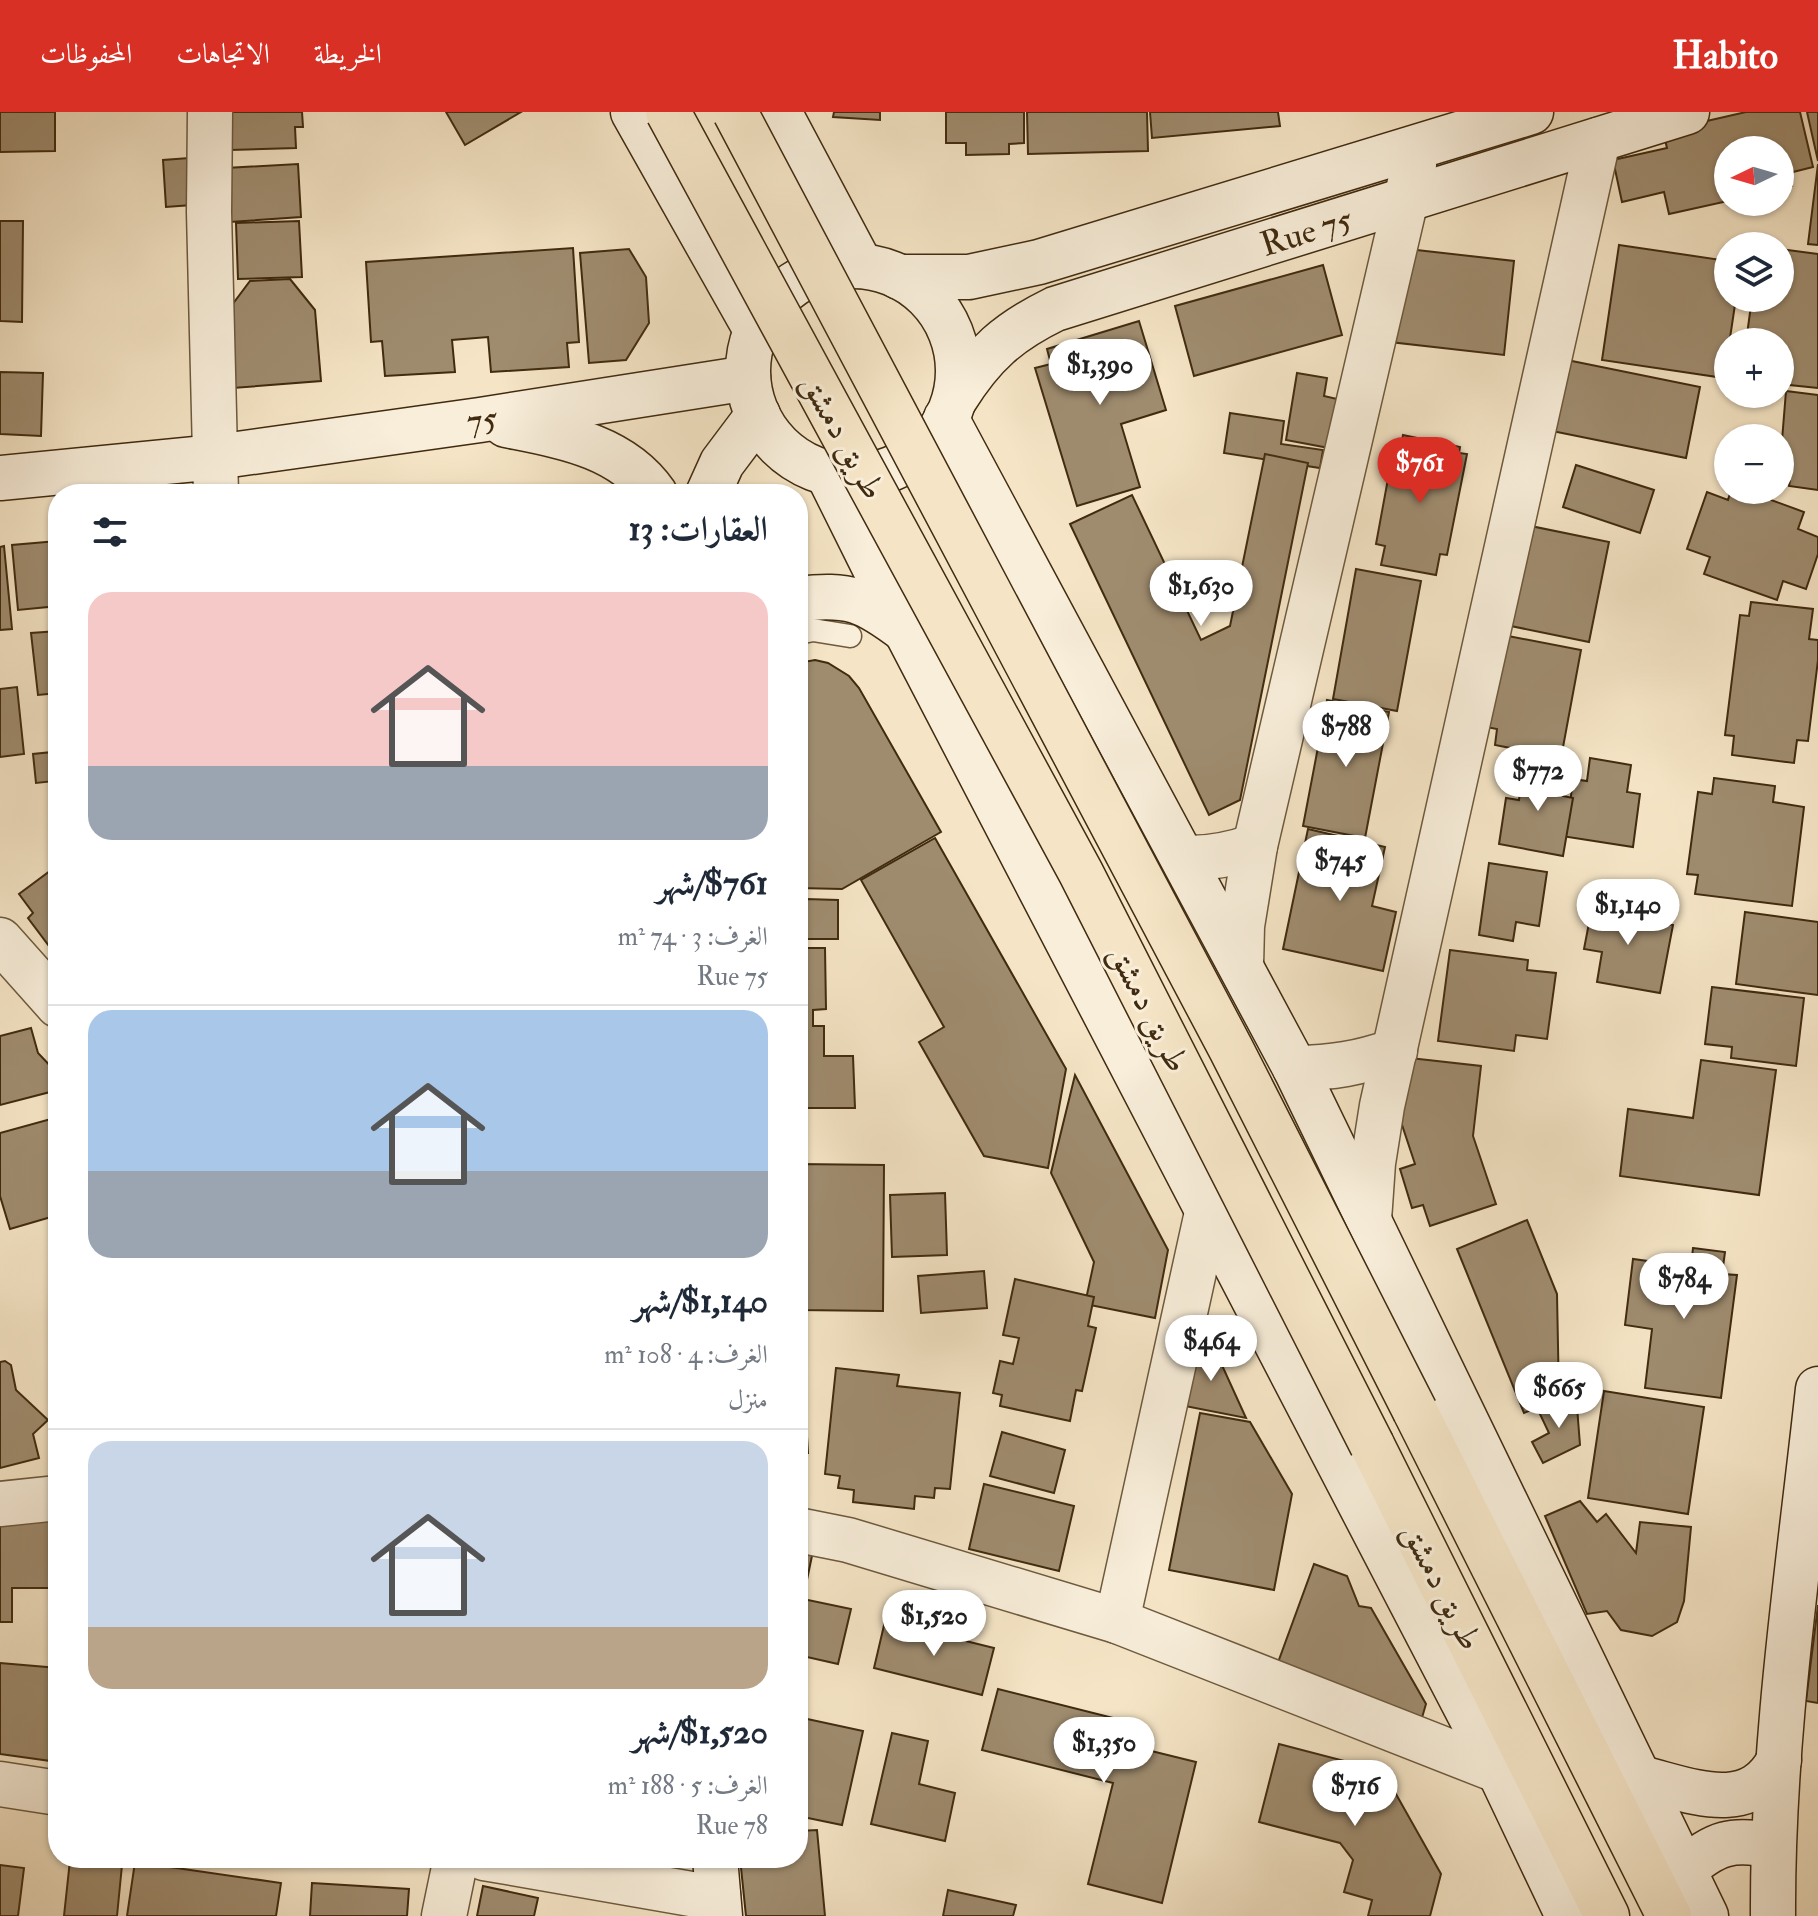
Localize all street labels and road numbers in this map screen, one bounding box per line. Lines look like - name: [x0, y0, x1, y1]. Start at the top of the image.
- street label: Rue 75: [1255, 198, 1357, 267]
- street label: طريق دمشق: [790, 366, 895, 507]
- street label: 75: [464, 397, 500, 444]
- street label: طريق دمشق: [1098, 938, 1199, 1080]
- street label: طريق دمشق: [1391, 1516, 1492, 1658]

